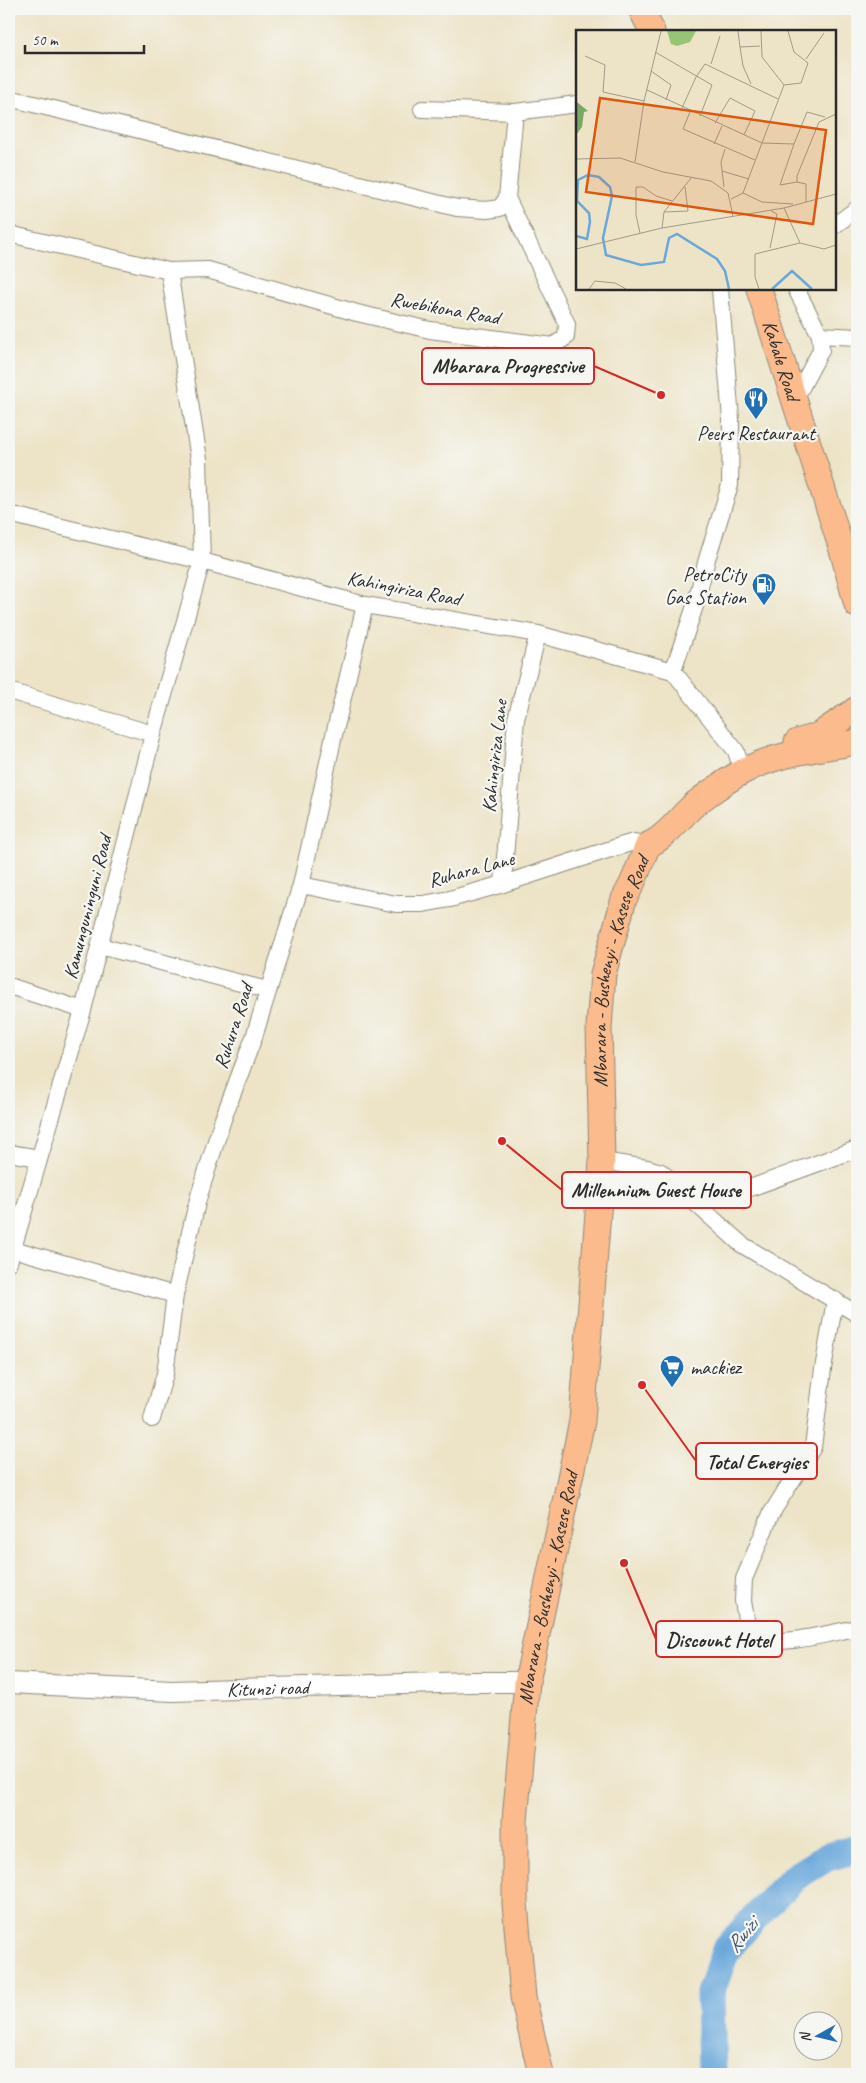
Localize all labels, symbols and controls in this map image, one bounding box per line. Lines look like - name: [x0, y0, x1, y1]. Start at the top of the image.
- scale bar: [25, 22, 144, 54]
- inset map: [576, 30, 836, 290]
- text: 50 m: [32, 31, 59, 50]
- street label: Rwebikona Road: [388, 287, 505, 331]
- street label: Kabale Road: [757, 317, 807, 407]
- callout: Mbarara Progressive: [422, 348, 594, 384]
- text: Mbarara Progressive: [432, 353, 586, 379]
- restaurant icon: Peers Restaurant: [743, 386, 769, 420]
- place label: Peers Restaurant: [697, 421, 817, 446]
- place label: PetroCity Gas Station: [665, 562, 748, 610]
- street label: Kahingiriza Road: [345, 565, 466, 612]
- fuel station icon: PetroCity Gas Station: [751, 572, 777, 606]
- street label: Kahingiriza Lane: [476, 697, 513, 814]
- street label: Kamunguninguni Road: [58, 830, 118, 982]
- street label: Ruhara Lane: [425, 846, 518, 893]
- street label: Mbarara - Bushenyi - Kasese Road: [587, 849, 656, 1088]
- street label: Ruhura Road: [208, 977, 260, 1072]
- callout: Millennium Guest House: [562, 1172, 751, 1208]
- text: Millennium Guest House: [571, 1177, 743, 1203]
- supermarket icon: mackiez: [659, 1354, 685, 1388]
- place label: mackiez: [690, 1355, 743, 1380]
- callout: Total Energies: [696, 1443, 817, 1479]
- text: Total Energies: [706, 1449, 810, 1475]
- street label: Mbarara - Bushenyi - Kasese Road: [513, 1466, 585, 1706]
- callout: Discount Hotel: [656, 1621, 782, 1657]
- text: Discount Hotel: [666, 1627, 776, 1653]
- street label: Kitunzi road: [226, 1675, 312, 1702]
- water label: Rwizi: [720, 1909, 767, 1957]
- north arrow: [794, 2010, 844, 2060]
- text: N: [796, 2030, 815, 2043]

